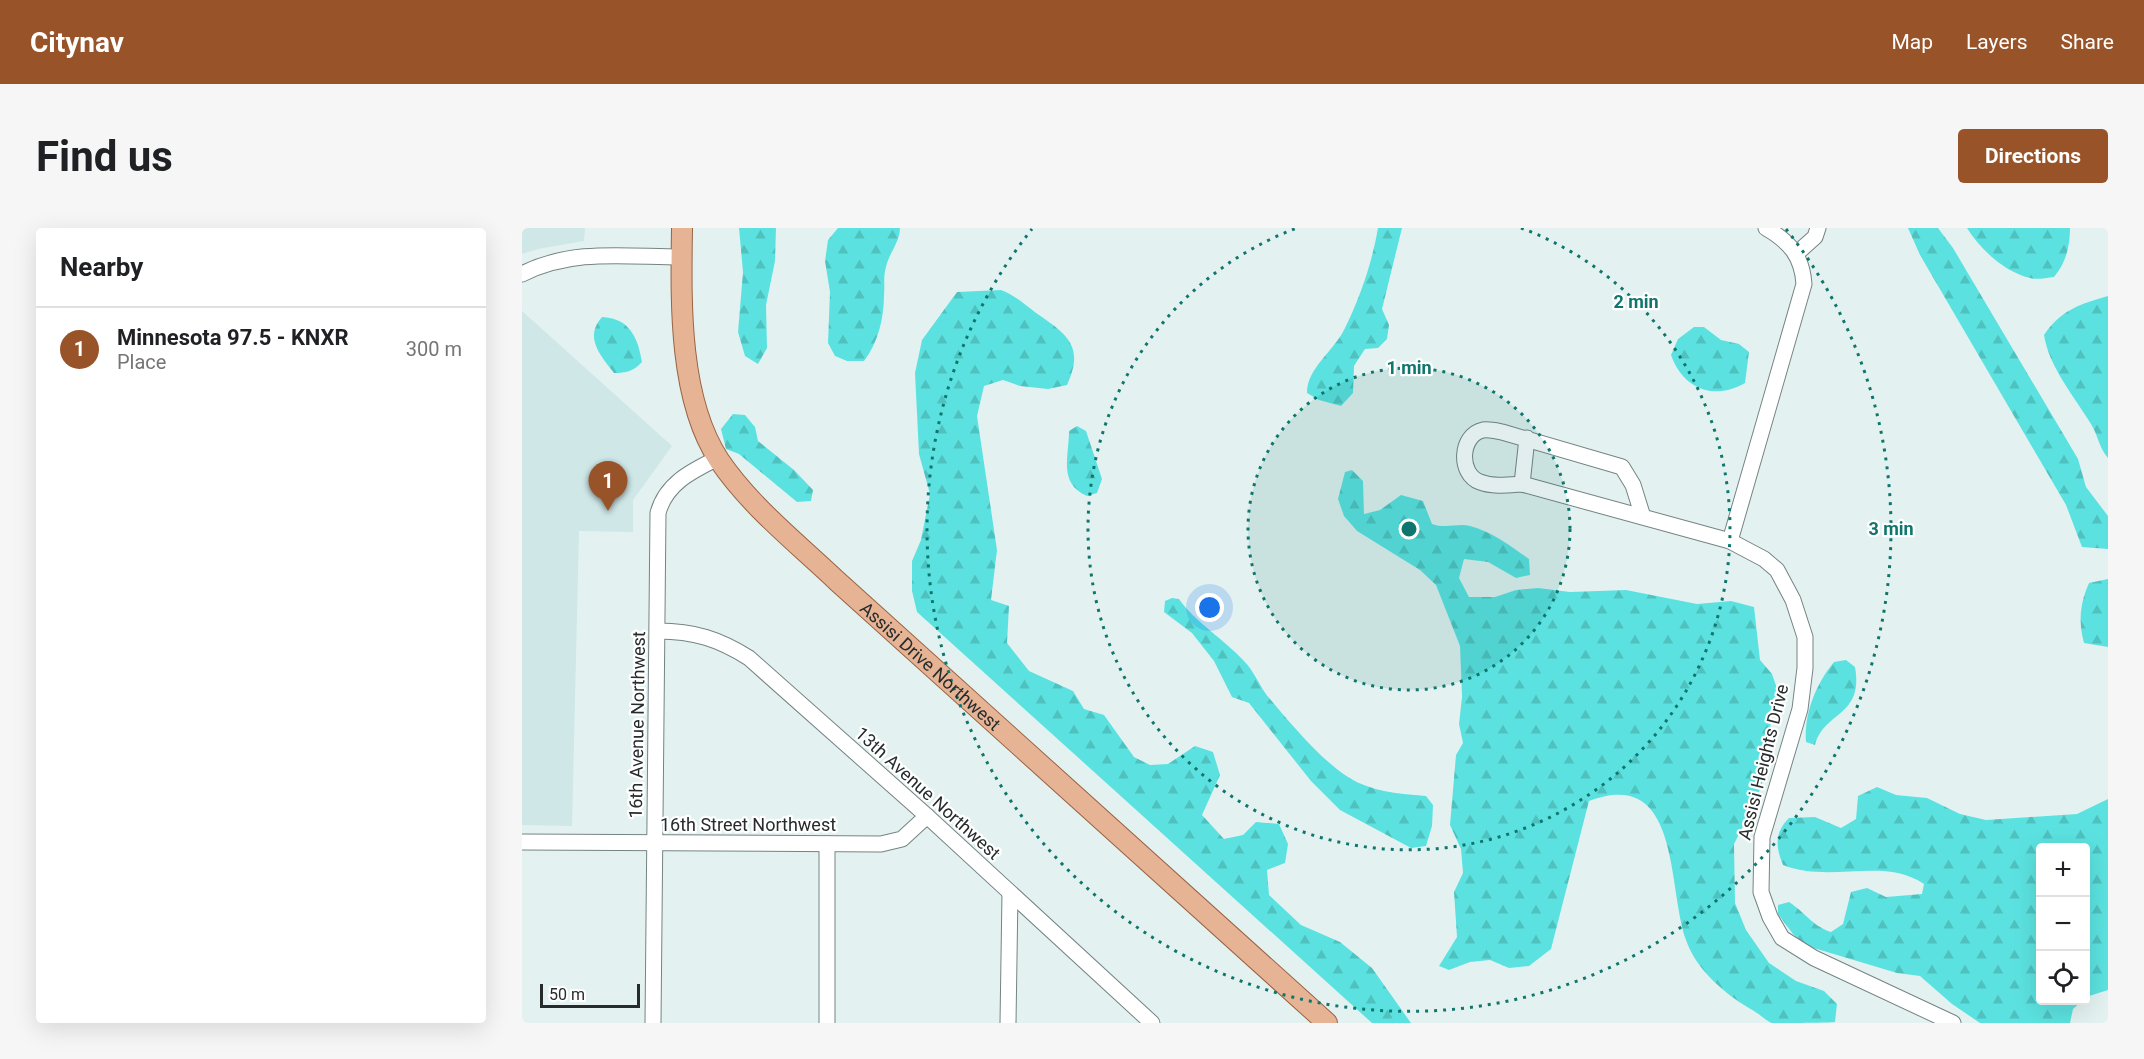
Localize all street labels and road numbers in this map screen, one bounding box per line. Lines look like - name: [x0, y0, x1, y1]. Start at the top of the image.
- street label: Assisi Drive Northwest: [856, 597, 1005, 734]
- street label: 16th Avenue Northwest: [625, 631, 649, 819]
- street label: Assisi Heights Drive: [1733, 682, 1793, 842]
- street label: 13th Avenue Northwest: [851, 722, 1005, 864]
- street label: 16th Street Northwest: [660, 814, 836, 835]

